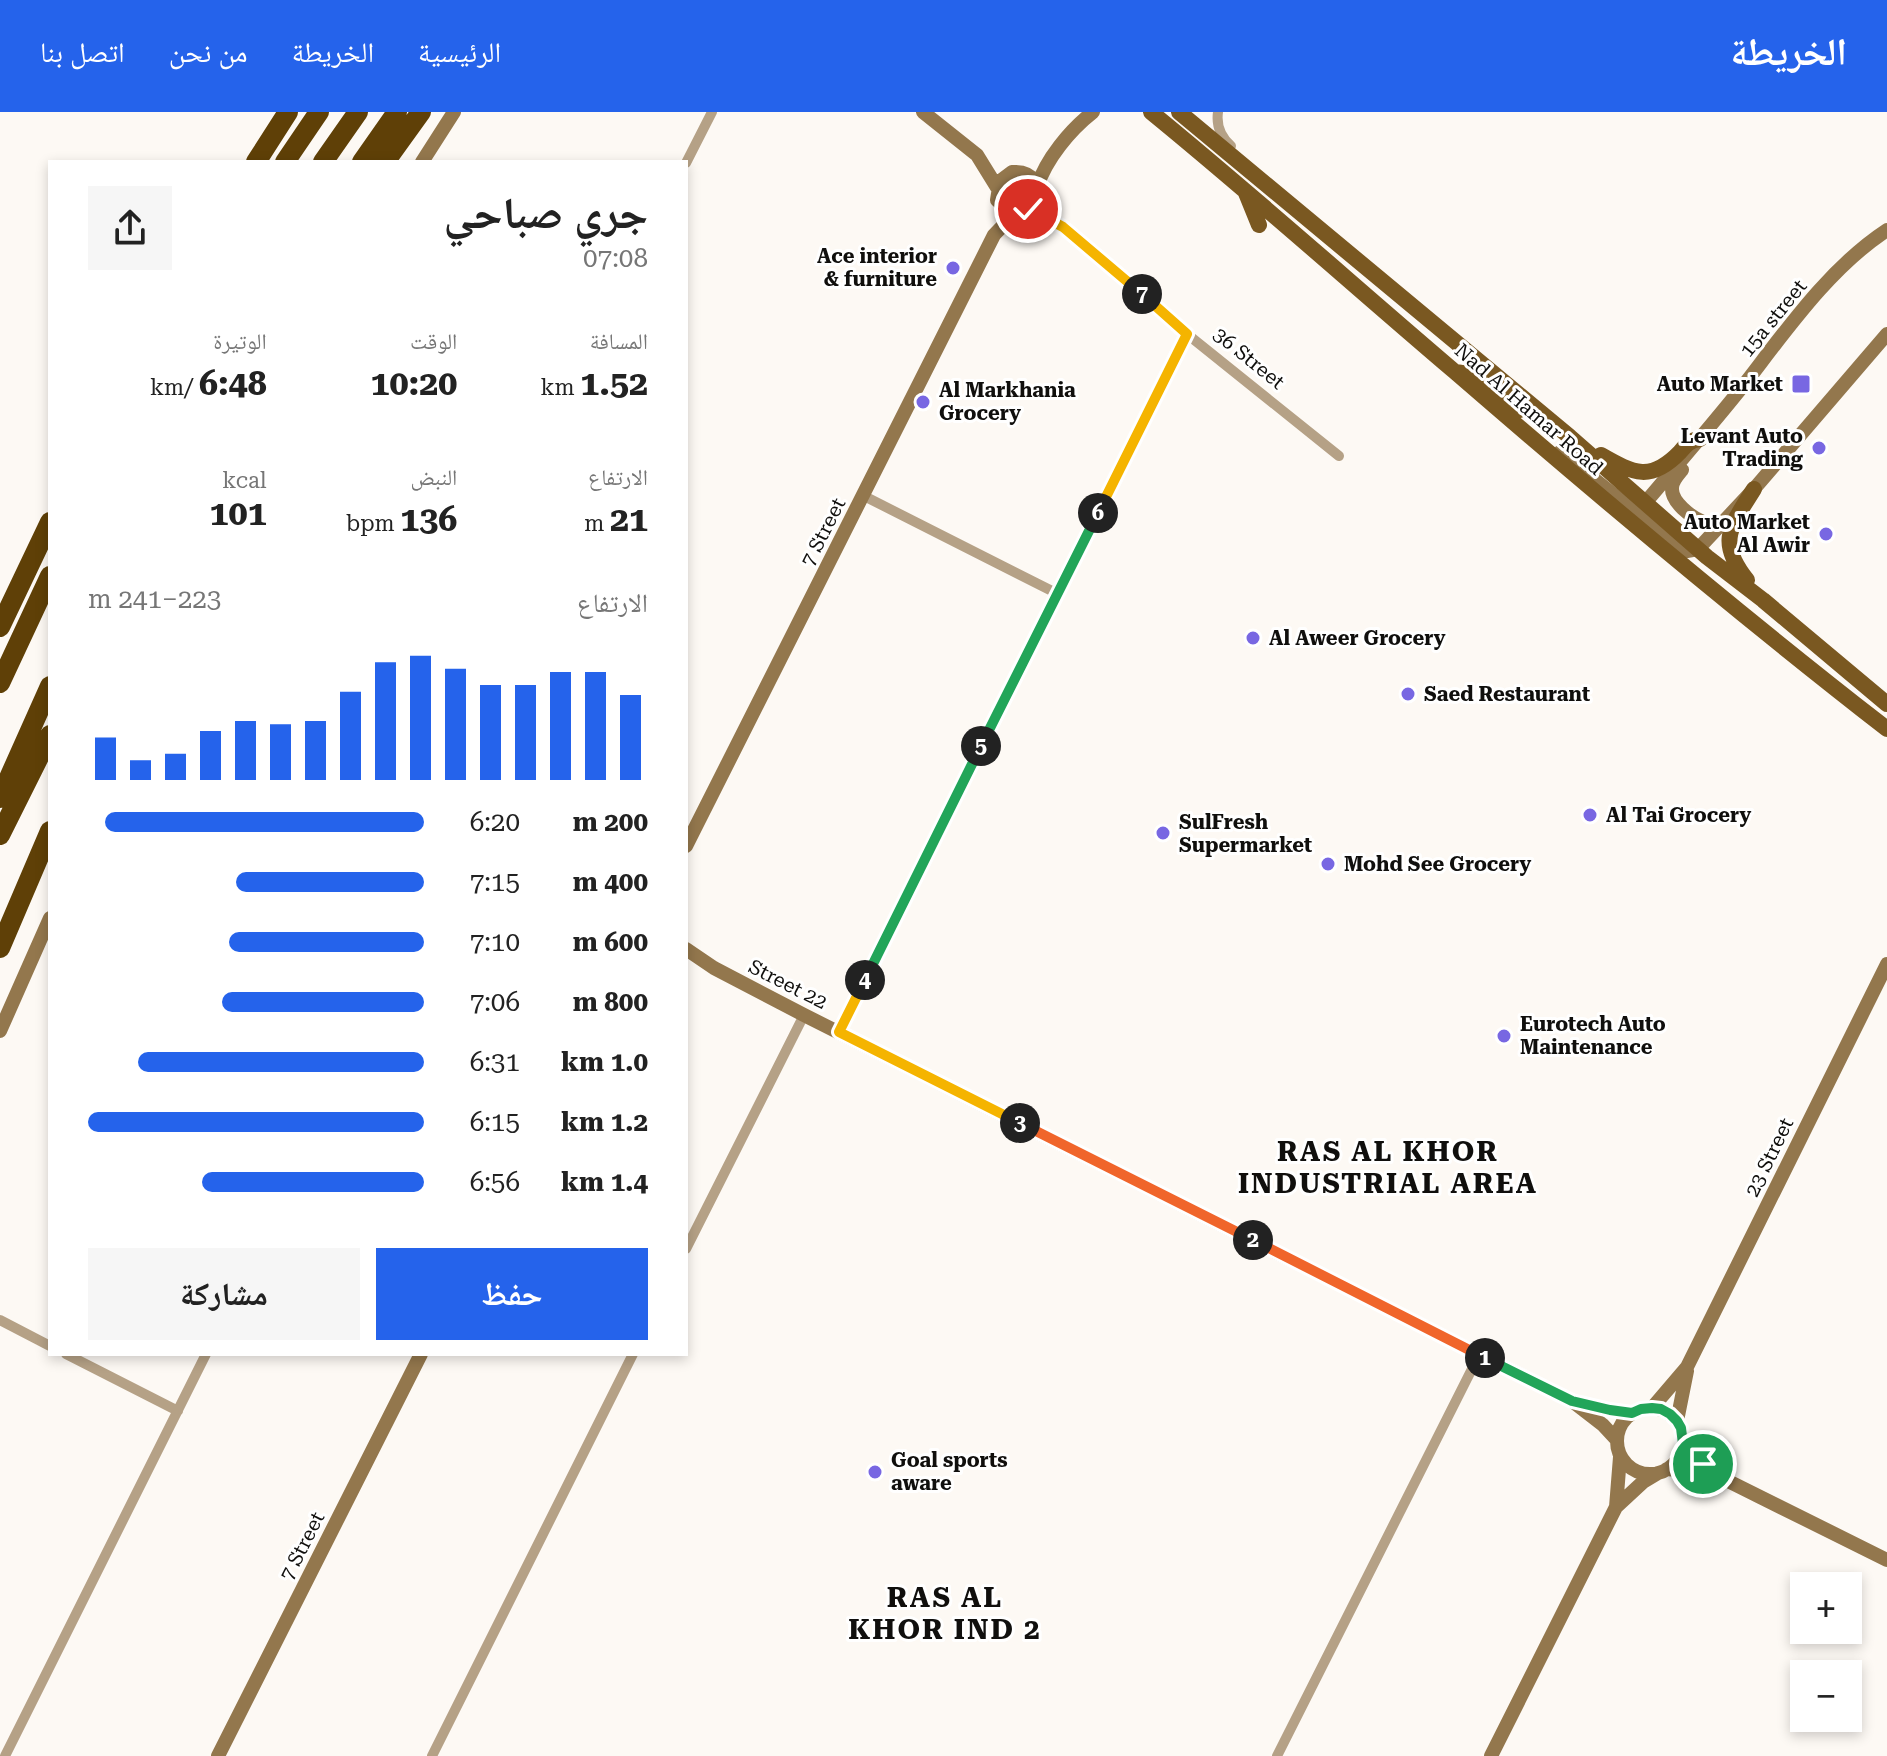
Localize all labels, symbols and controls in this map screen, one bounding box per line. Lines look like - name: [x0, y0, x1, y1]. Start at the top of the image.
- text: الخريطة: [1730, 30, 1847, 74]
- text: اتصل بنا: [40, 36, 125, 69]
- text: من نحن: [169, 36, 248, 69]
- text: الخريطة: [292, 36, 374, 69]
- text: الرئيسية: [418, 36, 501, 69]
- pin: [994, 175, 1062, 243]
- button: share: [88, 186, 172, 270]
- text: جري صباحي: [444, 187, 648, 239]
- icon: check: [1006, 187, 1050, 231]
- text: 07:08: [583, 243, 648, 273]
- place label: Ace interior & furniture: [817, 244, 937, 291]
- marker: Ace interior & furniture: [944, 259, 962, 277]
- pin: 7: [1122, 274, 1162, 314]
- street label: 15a street: [1734, 274, 1812, 362]
- text: 7: [1136, 281, 1148, 306]
- street label: 36 Street: [1208, 322, 1290, 394]
- text: الوتيرة: [213, 329, 267, 354]
- text: الوقت: [410, 329, 457, 354]
- text: المسافة: [590, 329, 648, 354]
- street label: Nad Al Hamar Road: [1450, 338, 1608, 480]
- text: 6:48: [199, 363, 267, 403]
- text: 10:20: [371, 363, 457, 403]
- text: 1.52: [580, 363, 648, 403]
- place label: Auto Market: [1657, 372, 1783, 396]
- marker: Auto Market: [1790, 373, 1812, 395]
- text: /km: [150, 375, 199, 400]
- text: km: [541, 375, 580, 400]
- place label: Al Markhania Grocery: [939, 378, 1076, 425]
- marker: Al Markhania Grocery: [914, 393, 932, 411]
- place label: Levant Auto Trading: [1681, 424, 1804, 471]
- marker: Levant Auto Trading: [1810, 439, 1828, 457]
- text: النبض: [410, 465, 457, 490]
- text: الارتفاع: [588, 465, 648, 490]
- text: kcal: [222, 468, 267, 493]
- text: 101: [210, 493, 267, 533]
- street label: 7 Street: [796, 493, 851, 570]
- pin: 6: [1078, 493, 1118, 533]
- text: 136: [400, 499, 457, 539]
- text: 21: [610, 499, 648, 539]
- text: 6: [1092, 500, 1104, 525]
- place label: Auto Market Al Awir: [1684, 510, 1810, 557]
- text: bpm: [346, 511, 400, 536]
- text: m: [584, 511, 610, 536]
- marker: Auto Market Al Awir: [1817, 525, 1835, 543]
- text: 223–241 m: [88, 584, 221, 614]
- text: الارتفاع: [577, 588, 648, 618]
- place label: Al Aweer Grocery: [1269, 626, 1446, 650]
- marker: Al Aweer Grocery: [1244, 629, 1262, 647]
- place label: Saed Restaurant: [1424, 682, 1590, 706]
- marker: Saed Restaurant: [1399, 685, 1417, 703]
- pin: 5: [961, 726, 1001, 766]
- text: 5: [975, 733, 987, 758]
- place label: Al Tai Grocery: [1606, 803, 1751, 827]
- marker: Al Tai Grocery: [1581, 806, 1599, 824]
- text: 6:20: [470, 807, 520, 837]
- text: 200 m: [573, 807, 648, 837]
- place label: SulFresh Supermarket: [1179, 810, 1312, 857]
- marker: SulFresh Supermarket: [1154, 824, 1172, 842]
- place label: Mohd See Grocery: [1344, 852, 1531, 876]
- marker: Mohd See Grocery: [1319, 855, 1337, 873]
- text: 7:15: [470, 867, 520, 897]
- text: 400 m: [573, 867, 648, 897]
- text: 7:10: [470, 927, 520, 957]
- text: 600 m: [573, 927, 648, 957]
- street label: Street 22: [745, 954, 831, 1014]
- pin: 4: [845, 960, 885, 1000]
- text: 4: [859, 967, 871, 992]
- text: 7:06: [470, 987, 520, 1017]
- text: 800 m: [573, 987, 648, 1017]
- place label: Eurotech Auto Maintenance: [1520, 1012, 1666, 1059]
- marker: Eurotech Auto Maintenance: [1495, 1027, 1513, 1045]
- text: 6:31: [470, 1047, 520, 1077]
- text: 1.0 km: [561, 1047, 648, 1077]
- pin: 3: [1000, 1103, 1040, 1143]
- text: 6:15: [470, 1107, 520, 1137]
- text: 1.2 km: [561, 1107, 648, 1137]
- text: 3: [1014, 1110, 1026, 1135]
- street label: 23 Street: [1740, 1113, 1799, 1200]
- district label: RAS AL KHOR INDUSTRIAL AREA: [1238, 1135, 1538, 1200]
- text: 6:56: [470, 1167, 520, 1197]
- text: 1.4 km: [561, 1167, 648, 1197]
- pin: 2: [1233, 1220, 1273, 1260]
- text: 2: [1247, 1227, 1259, 1252]
- button: مشاركة: [88, 1248, 360, 1340]
- button: حفظ: [376, 1248, 648, 1340]
- pin: 1: [1465, 1338, 1505, 1378]
- text: 1: [1479, 1345, 1491, 1370]
- pin: [1669, 1430, 1737, 1498]
- icon: arrive: [1681, 1442, 1725, 1486]
- place label: Goal sports aware: [891, 1448, 1007, 1495]
- marker: Goal sports aware: [866, 1463, 884, 1481]
- street label: 7 Street: [275, 1507, 330, 1584]
- map controls: [1790, 1572, 1862, 1732]
- button: +: [1790, 1572, 1862, 1644]
- district label: RAS AL KHOR IND 2: [848, 1581, 1042, 1646]
- button: −: [1790, 1660, 1862, 1732]

